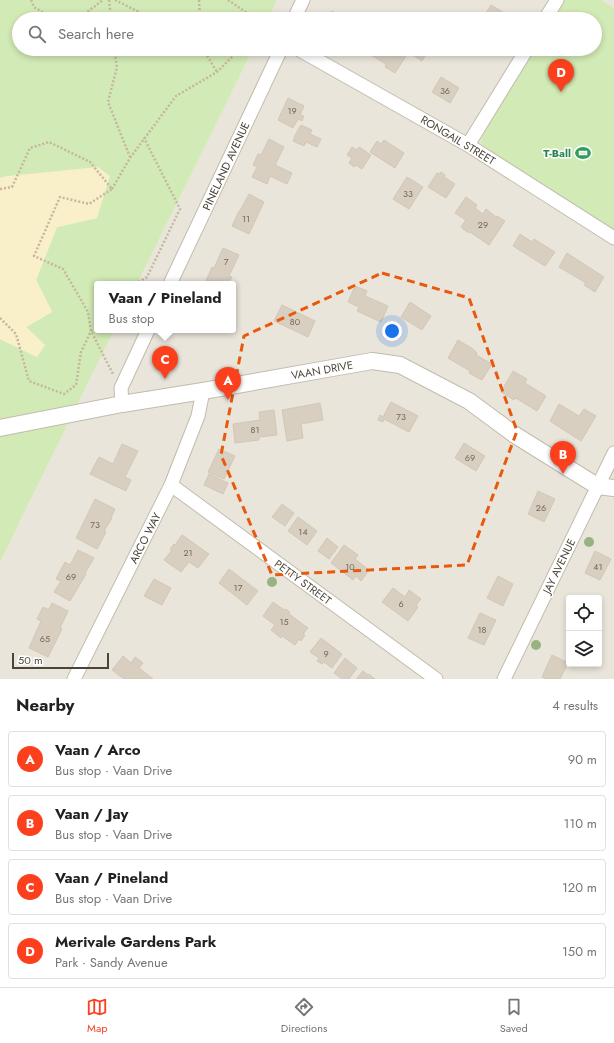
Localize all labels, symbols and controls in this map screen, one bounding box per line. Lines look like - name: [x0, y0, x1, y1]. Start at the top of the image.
- search box: [12, 12, 602, 56]
- icon: search: [26, 23, 48, 45]
- text: Search here: [58, 23, 134, 45]
- pin: D: [548, 59, 574, 92]
- house number: 36: [440, 84, 450, 97]
- house number: 19: [287, 104, 297, 117]
- street label: RONGAIL STREET: [418, 111, 498, 169]
- street label: PINELAND AVENUE: [198, 119, 254, 213]
- sports icon: T-Ball: [574, 144, 592, 162]
- place label: T-Ball: [543, 145, 571, 161]
- house number: 33: [403, 187, 413, 200]
- house number: 11: [242, 212, 250, 225]
- house number: 29: [478, 218, 488, 231]
- house number: 7: [224, 255, 229, 268]
- popup: [94, 281, 236, 333]
- text: Vaan / Pineland: [108, 287, 222, 309]
- text: Bus stop: [108, 309, 155, 328]
- house number: 80: [290, 315, 301, 328]
- your location: [382, 321, 402, 341]
- pin: C: [152, 346, 178, 379]
- street label: VAAN DRIVE: [290, 357, 354, 383]
- pin: A: [215, 367, 241, 400]
- house number: 73: [396, 410, 406, 423]
- house number: 81: [251, 423, 259, 436]
- pin: B: [550, 441, 576, 474]
- house number: 69: [465, 451, 475, 464]
- house number: 26: [536, 501, 546, 514]
- street label: ARCO WAY: [125, 509, 165, 566]
- house number: 73: [90, 518, 100, 531]
- house number: 14: [298, 525, 308, 538]
- street label: JAY AVENUE: [538, 536, 579, 598]
- house number: 21: [183, 546, 193, 559]
- street label: PETTY STREET: [271, 556, 335, 608]
- house number: 10: [345, 560, 355, 573]
- house number: 41: [593, 560, 603, 573]
- house number: 69: [66, 570, 76, 583]
- house number: 17: [234, 581, 243, 594]
- map controls: [566, 595, 602, 667]
- button: locate: [566, 595, 602, 631]
- house number: 6: [398, 597, 404, 610]
- house number: 15: [279, 615, 289, 628]
- house number: 18: [478, 623, 487, 636]
- button: layers: [566, 631, 602, 667]
- house number: 65: [40, 632, 50, 645]
- house number: 9: [323, 647, 329, 660]
- scale bar: [12, 651, 109, 670]
- text: 50 m: [18, 652, 43, 668]
- text: Nearby: [16, 693, 74, 717]
- text: 4 results: [552, 696, 598, 715]
- text: Vaan / Arco: [55, 739, 141, 761]
- text: A: [25, 750, 35, 769]
- text: 90 m: [568, 750, 597, 769]
- text: Bus stop · Vaan Drive: [55, 761, 172, 780]
- text: Vaan / Jay: [55, 803, 128, 825]
- text: B: [26, 814, 34, 833]
- text: 110 m: [563, 814, 597, 833]
- text: Bus stop · Vaan Drive: [55, 825, 172, 844]
- text: Vaan / Pineland: [55, 867, 168, 889]
- text: C: [25, 878, 35, 897]
- text: 120 m: [562, 878, 597, 897]
- text: Bus stop · Vaan Drive: [55, 889, 172, 908]
- text: Merivale Gardens Park: [55, 931, 216, 953]
- text: D: [25, 942, 35, 961]
- text: 150 m: [562, 942, 597, 961]
- text: Park · Sandy Avenue: [55, 953, 168, 972]
- tab: Map: [86, 996, 108, 1036]
- tab: Directions: [281, 996, 327, 1036]
- tab: Saved: [500, 996, 528, 1036]

